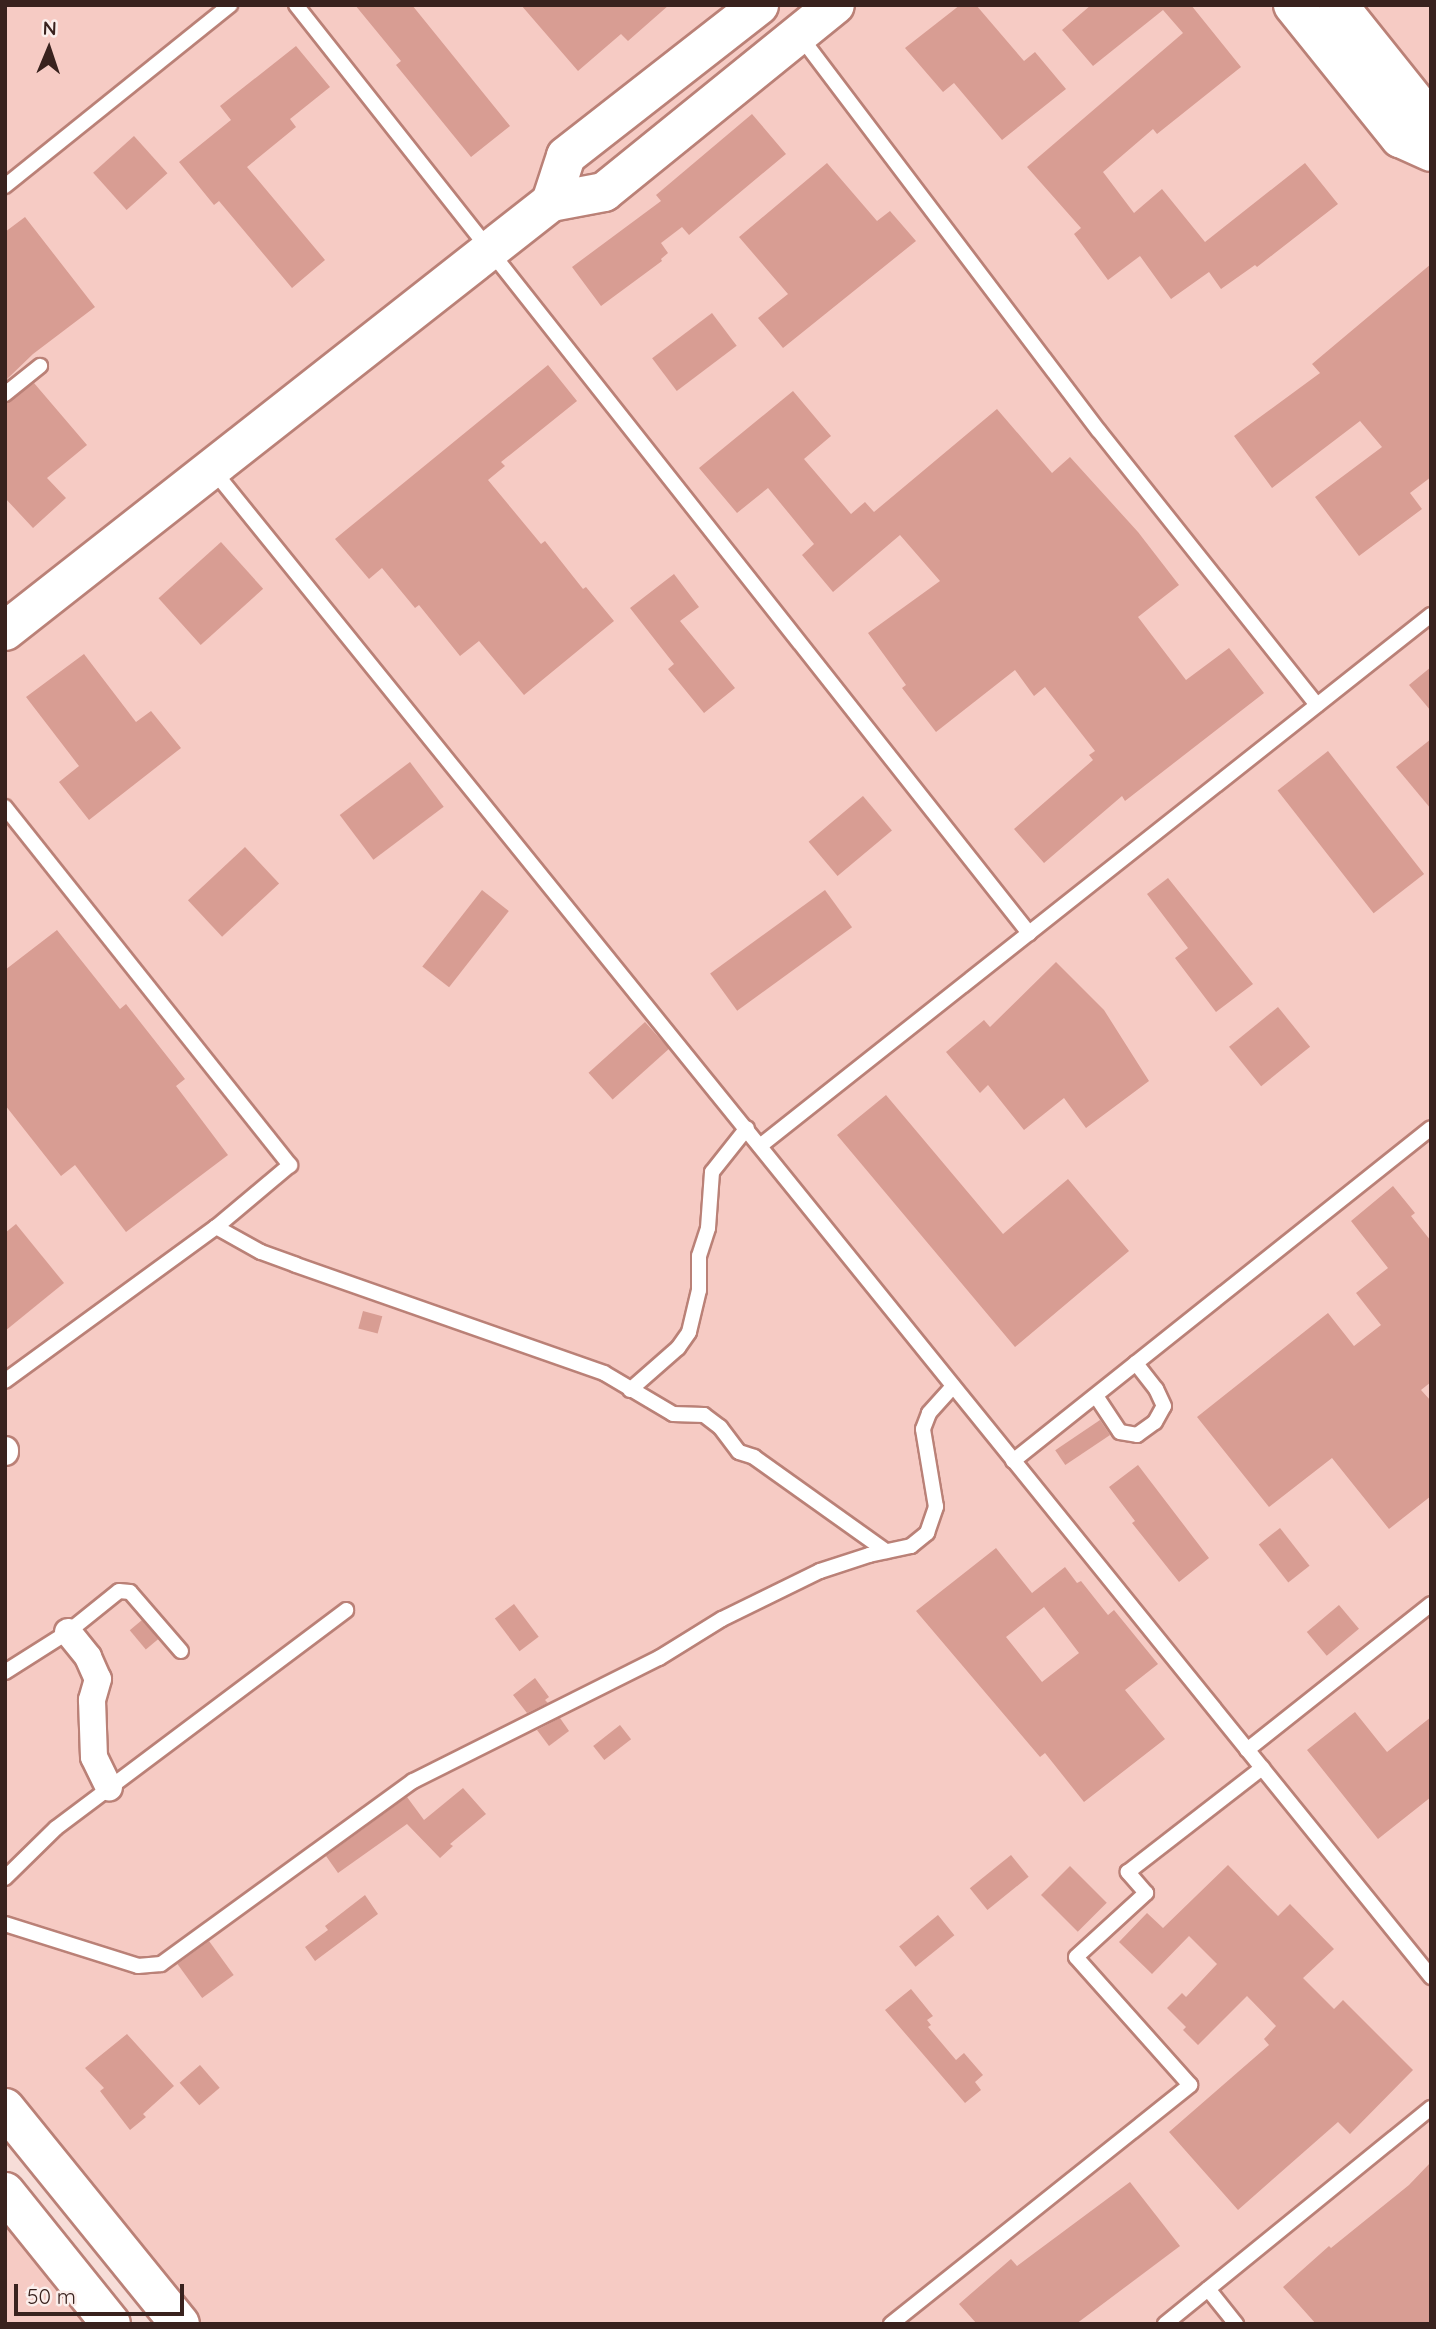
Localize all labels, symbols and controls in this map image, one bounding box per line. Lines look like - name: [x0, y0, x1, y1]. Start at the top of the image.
- north arrow: [14, 14, 84, 84]
- text: N: [42, 16, 57, 40]
- scale bar: [18, 2270, 187, 2314]
- text: 50 m: [27, 2283, 76, 2309]

